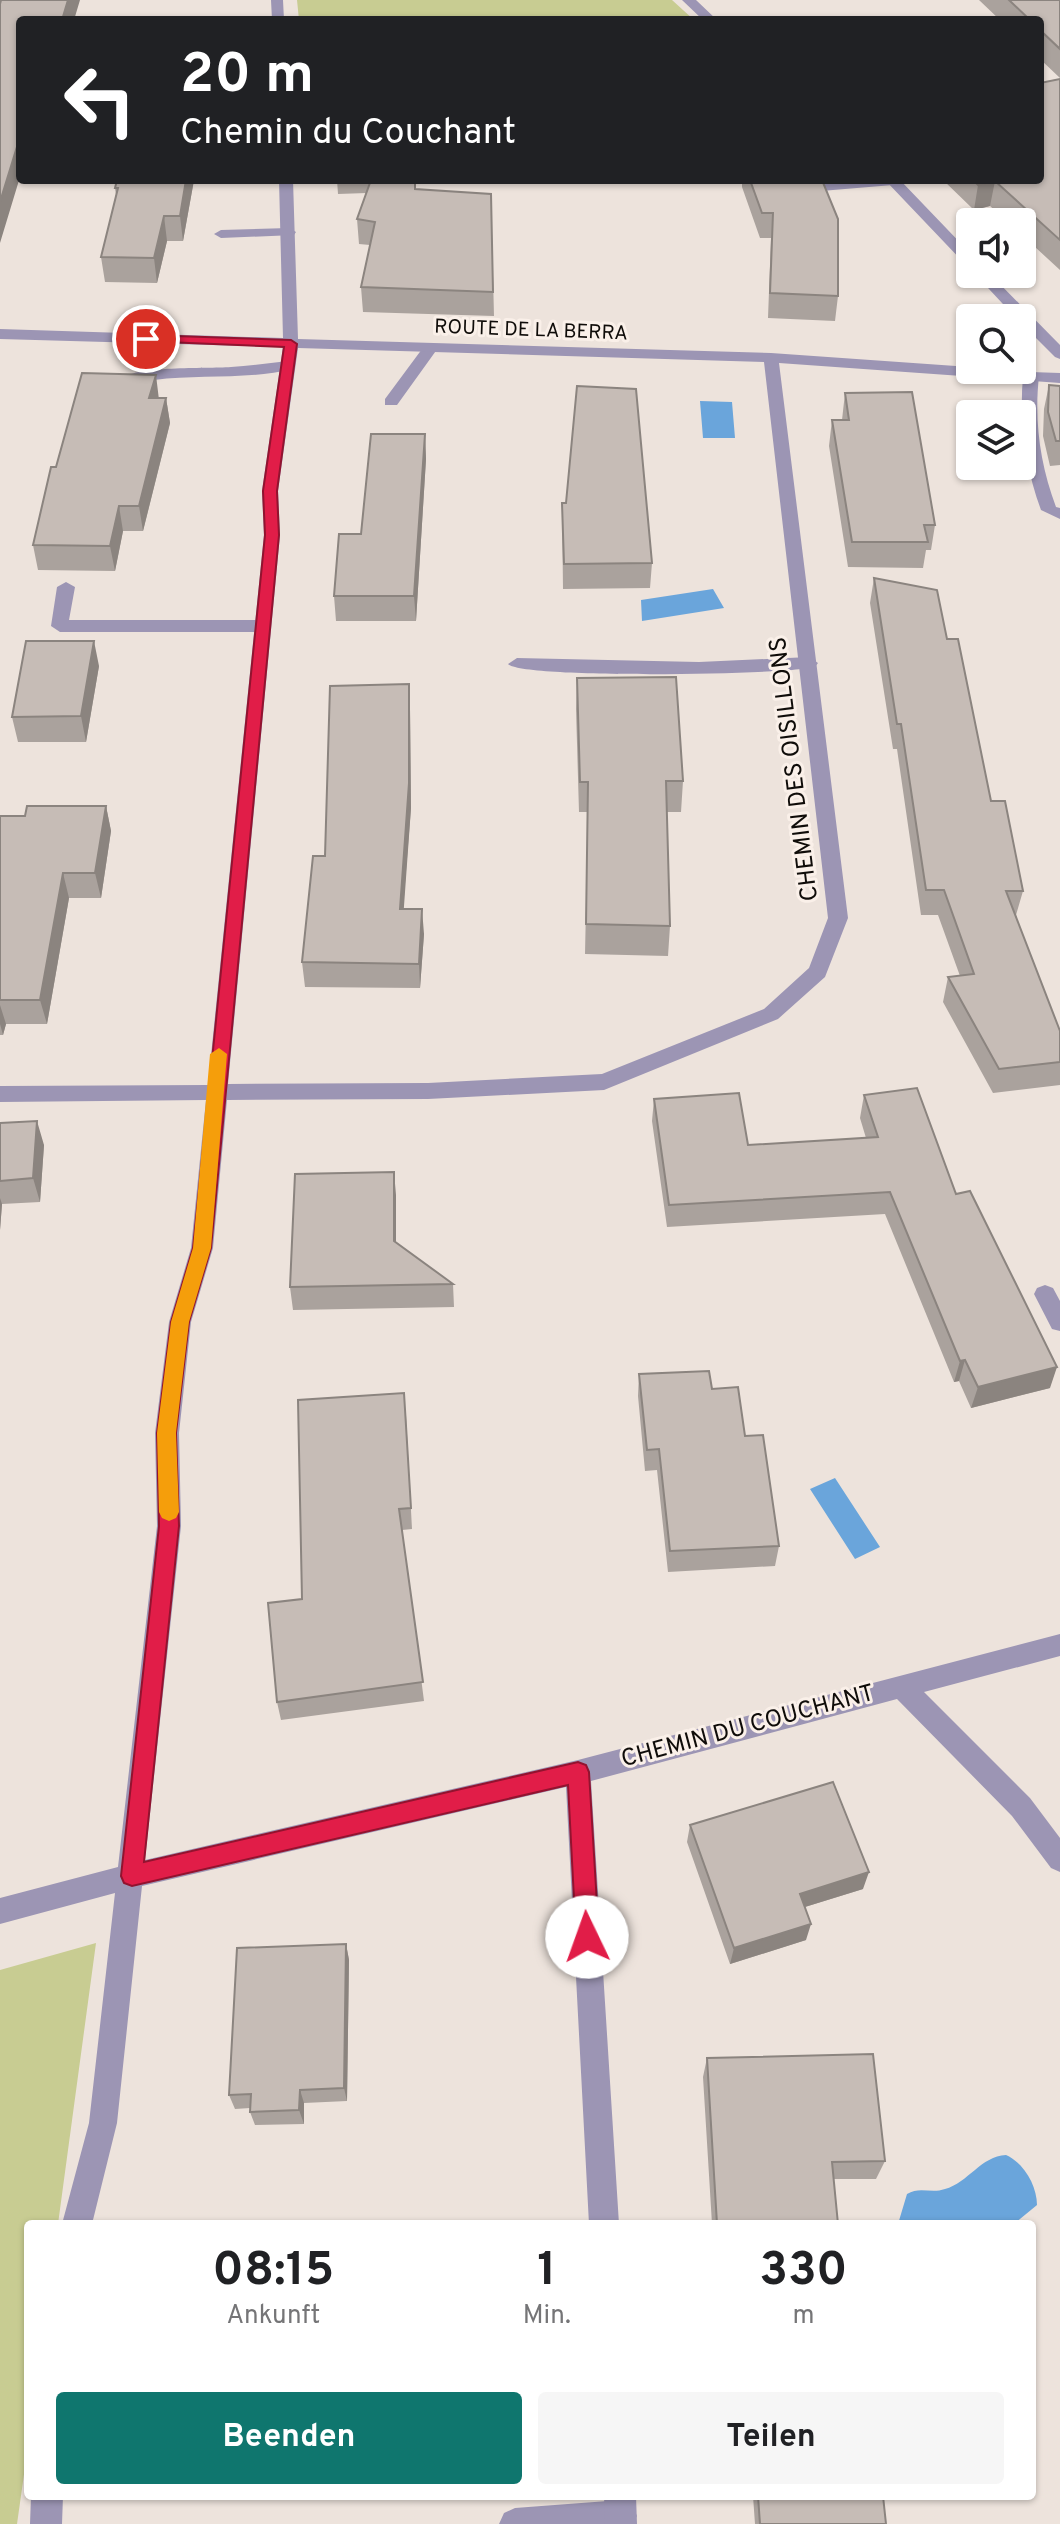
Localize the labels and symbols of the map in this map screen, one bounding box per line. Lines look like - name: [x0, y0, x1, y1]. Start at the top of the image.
- pin: [112, 305, 180, 373]
- street label: ROUTE DE LA BERRA: [434, 315, 628, 347]
- street label: CHEMIN DES OISILLONS: [764, 635, 826, 903]
- street label: CHEMIN DU COUCHANT: [618, 1679, 878, 1775]
- position arrow: [545, 1895, 629, 1979]

